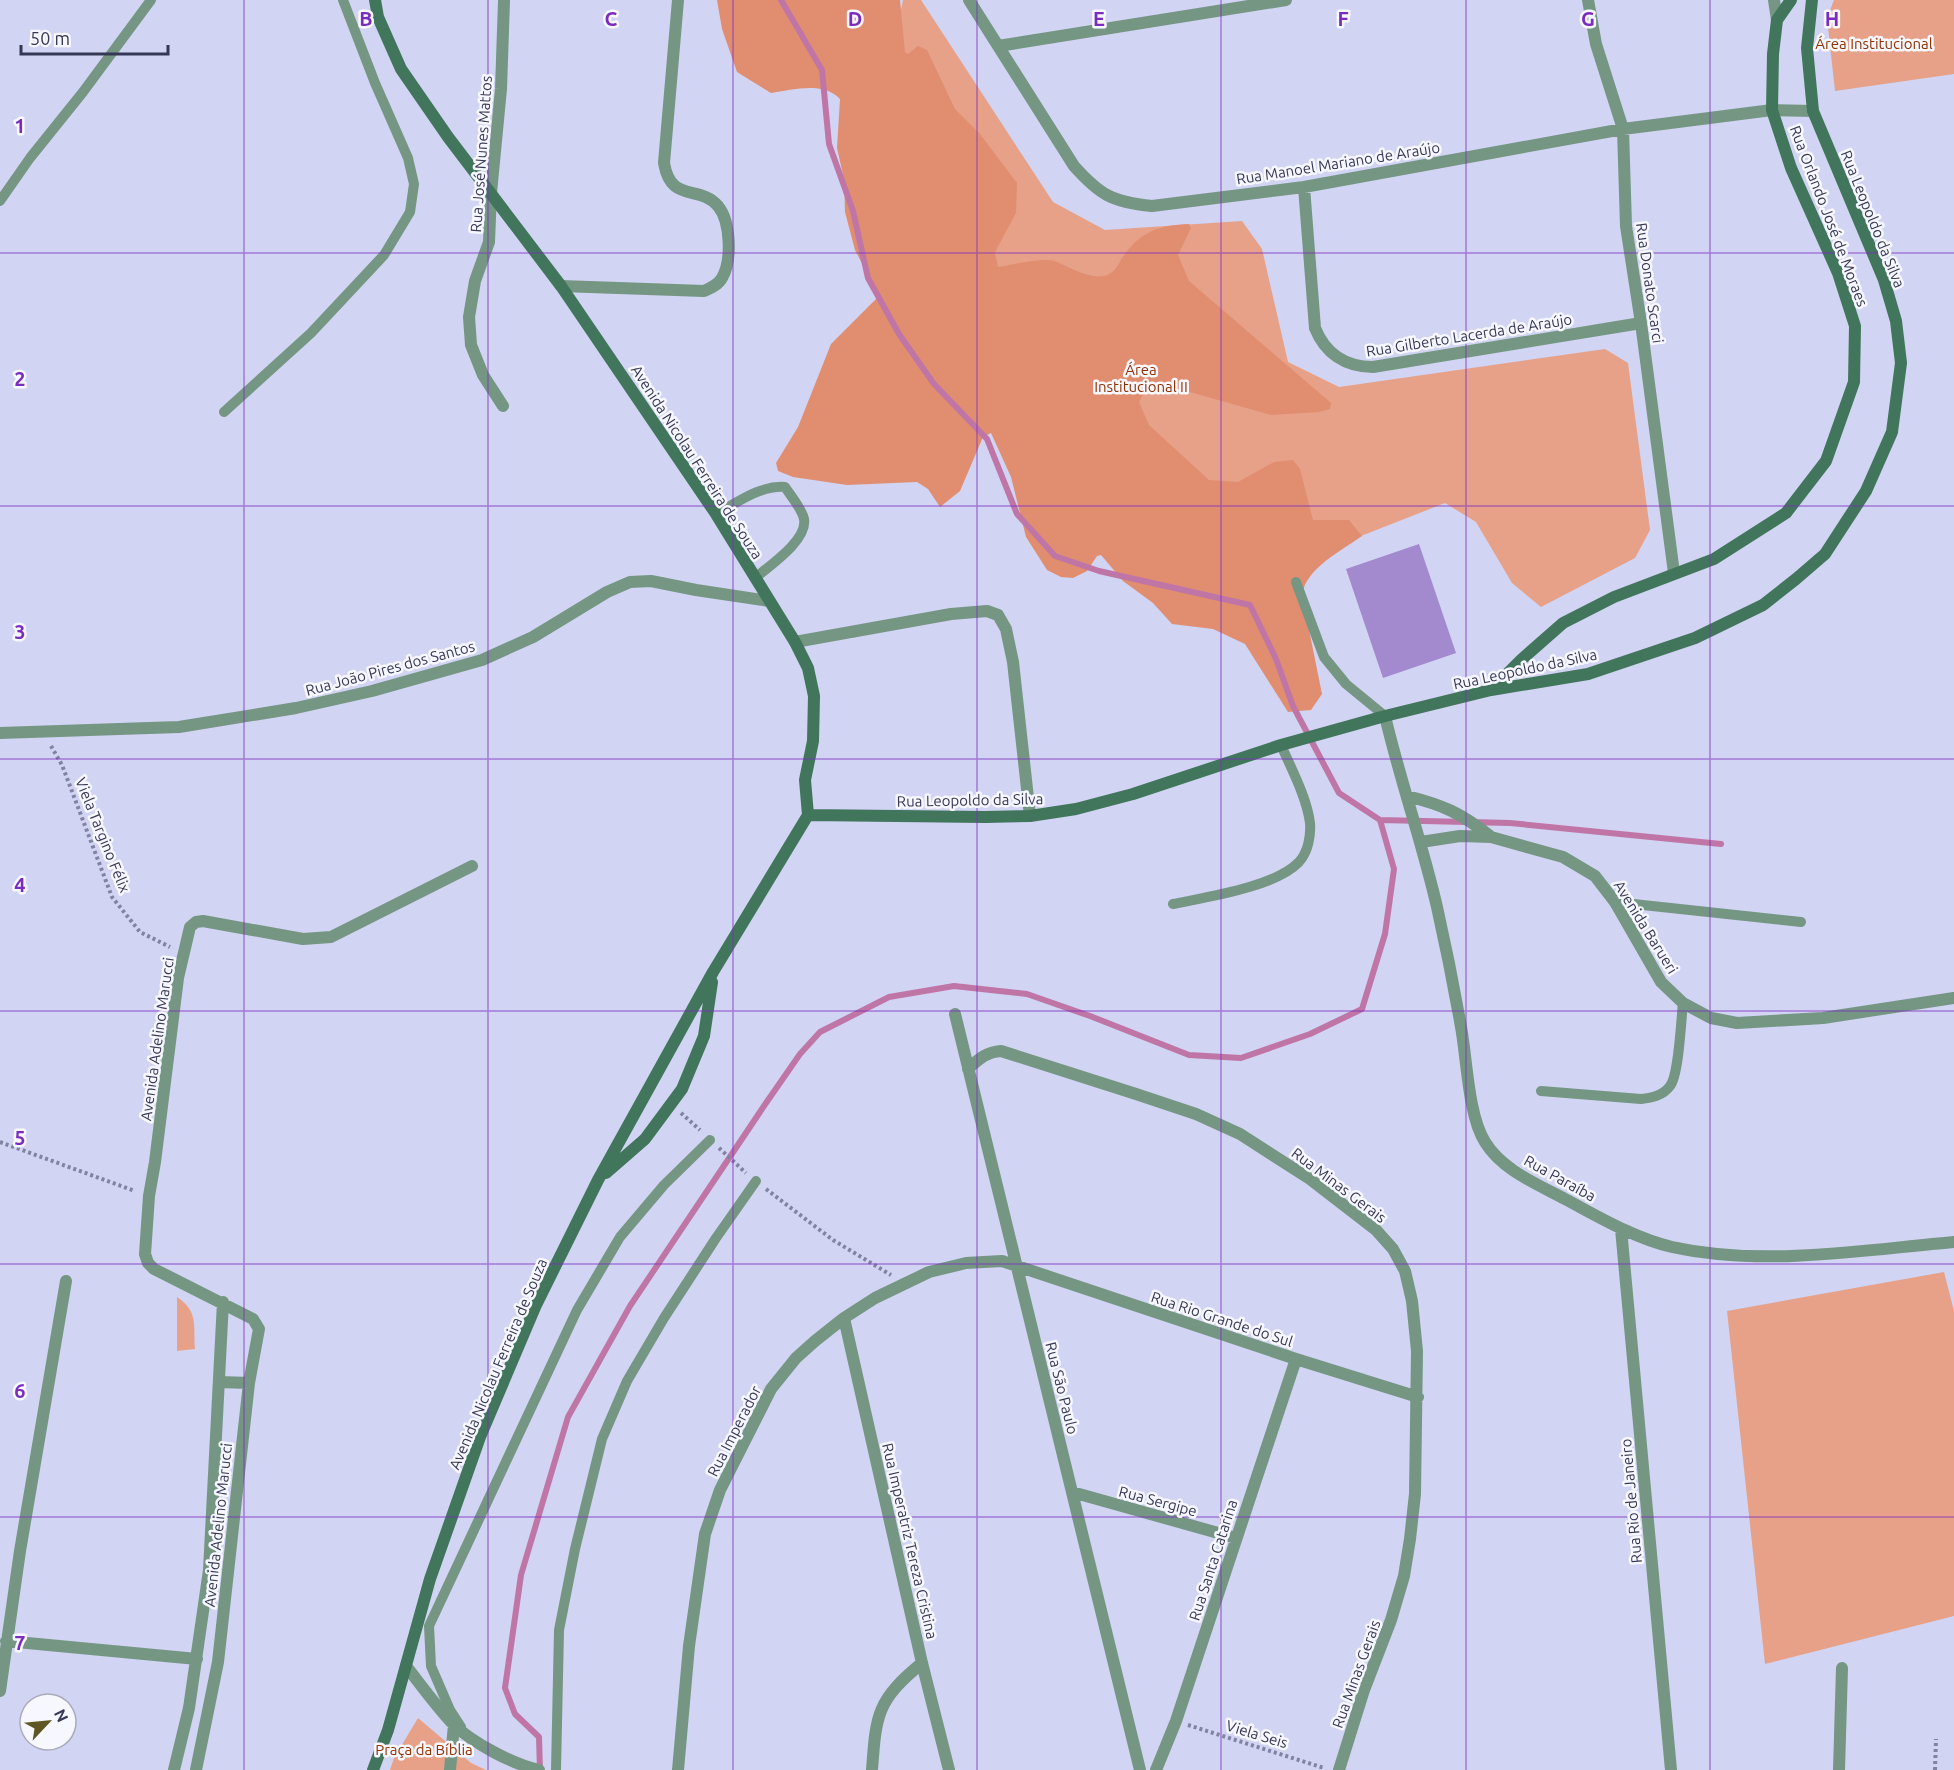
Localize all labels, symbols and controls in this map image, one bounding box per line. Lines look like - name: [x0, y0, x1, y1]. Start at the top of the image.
- text: B: [359, 7, 373, 30]
- text: C: [605, 7, 618, 30]
- text: D: [848, 7, 862, 30]
- text: E: [1093, 7, 1105, 30]
- text: F: [1337, 7, 1349, 30]
- text: G: [1581, 7, 1595, 30]
- text: H: [1825, 7, 1839, 30]
- scale bar: [21, 18, 168, 56]
- text: 50 m: [30, 28, 70, 48]
- park label: Área Institucional: [1815, 35, 1933, 52]
- street label: Rua José Nunes Mattos: [467, 75, 495, 233]
- text: 1: [14, 114, 26, 137]
- street label: Rua Orlando José de Moraes: [1787, 123, 1871, 309]
- street label: Rua Manoel Mariano de Araújo: [1235, 138, 1441, 188]
- street label: Rua Leopoldo da Silva: [1838, 148, 1908, 290]
- street label: Rua Donato Scarci: [1633, 222, 1667, 344]
- street label: Rua Gilberto Lacerda de Araújo: [1365, 310, 1573, 360]
- park label: Área Institucional II: [1094, 361, 1188, 395]
- street label: Avenida Nicolau Ferreira de Souza: [628, 362, 766, 562]
- text: 2: [14, 367, 26, 390]
- text: 3: [14, 620, 26, 643]
- street label: Rua João Pires dos Santos: [304, 637, 476, 699]
- street label: Rua Leopoldo da Silva: [1452, 645, 1598, 693]
- street label: Viela Targino Félix: [72, 775, 134, 895]
- street label: Rua Leopoldo da Silva: [897, 790, 1043, 810]
- text: 4: [14, 873, 26, 896]
- street label: Avenida Barueri: [1611, 877, 1681, 977]
- street label: Avenida Adelino Marucci: [137, 956, 177, 1122]
- text: 5: [14, 1126, 26, 1149]
- street label: Rua Minas Gerais: [1288, 1144, 1390, 1226]
- street label: Rua Paraíba: [1521, 1151, 1599, 1205]
- street label: Avenida Nicolau Ferreira de Souza: [446, 1256, 550, 1472]
- street label: Rua Rio Grande do Sul: [1149, 1288, 1295, 1350]
- street label: Rua São Paulo: [1042, 1340, 1082, 1436]
- text: 6: [14, 1379, 26, 1402]
- street label: Rua Imperador: [704, 1383, 764, 1479]
- street label: Rua Rio de Janeiro: [1617, 1438, 1645, 1564]
- street label: Rua Imperatriz Tereza Cristina: [879, 1441, 941, 1641]
- street label: Avenida Adelino Marucci: [201, 1442, 235, 1608]
- street label: Rua Sergipe: [1117, 1482, 1199, 1520]
- street label: Rua Santa Catarina: [1185, 1497, 1241, 1623]
- street label: Rua Minas Gerais: [1329, 1618, 1383, 1730]
- text: 7: [14, 1631, 26, 1654]
- north arrow: [18, 1692, 78, 1752]
- text: N: [51, 1706, 72, 1725]
- street label: Viela Seis: [1224, 1717, 1290, 1751]
- park label: Praça da Bíblia: [375, 1741, 473, 1758]

